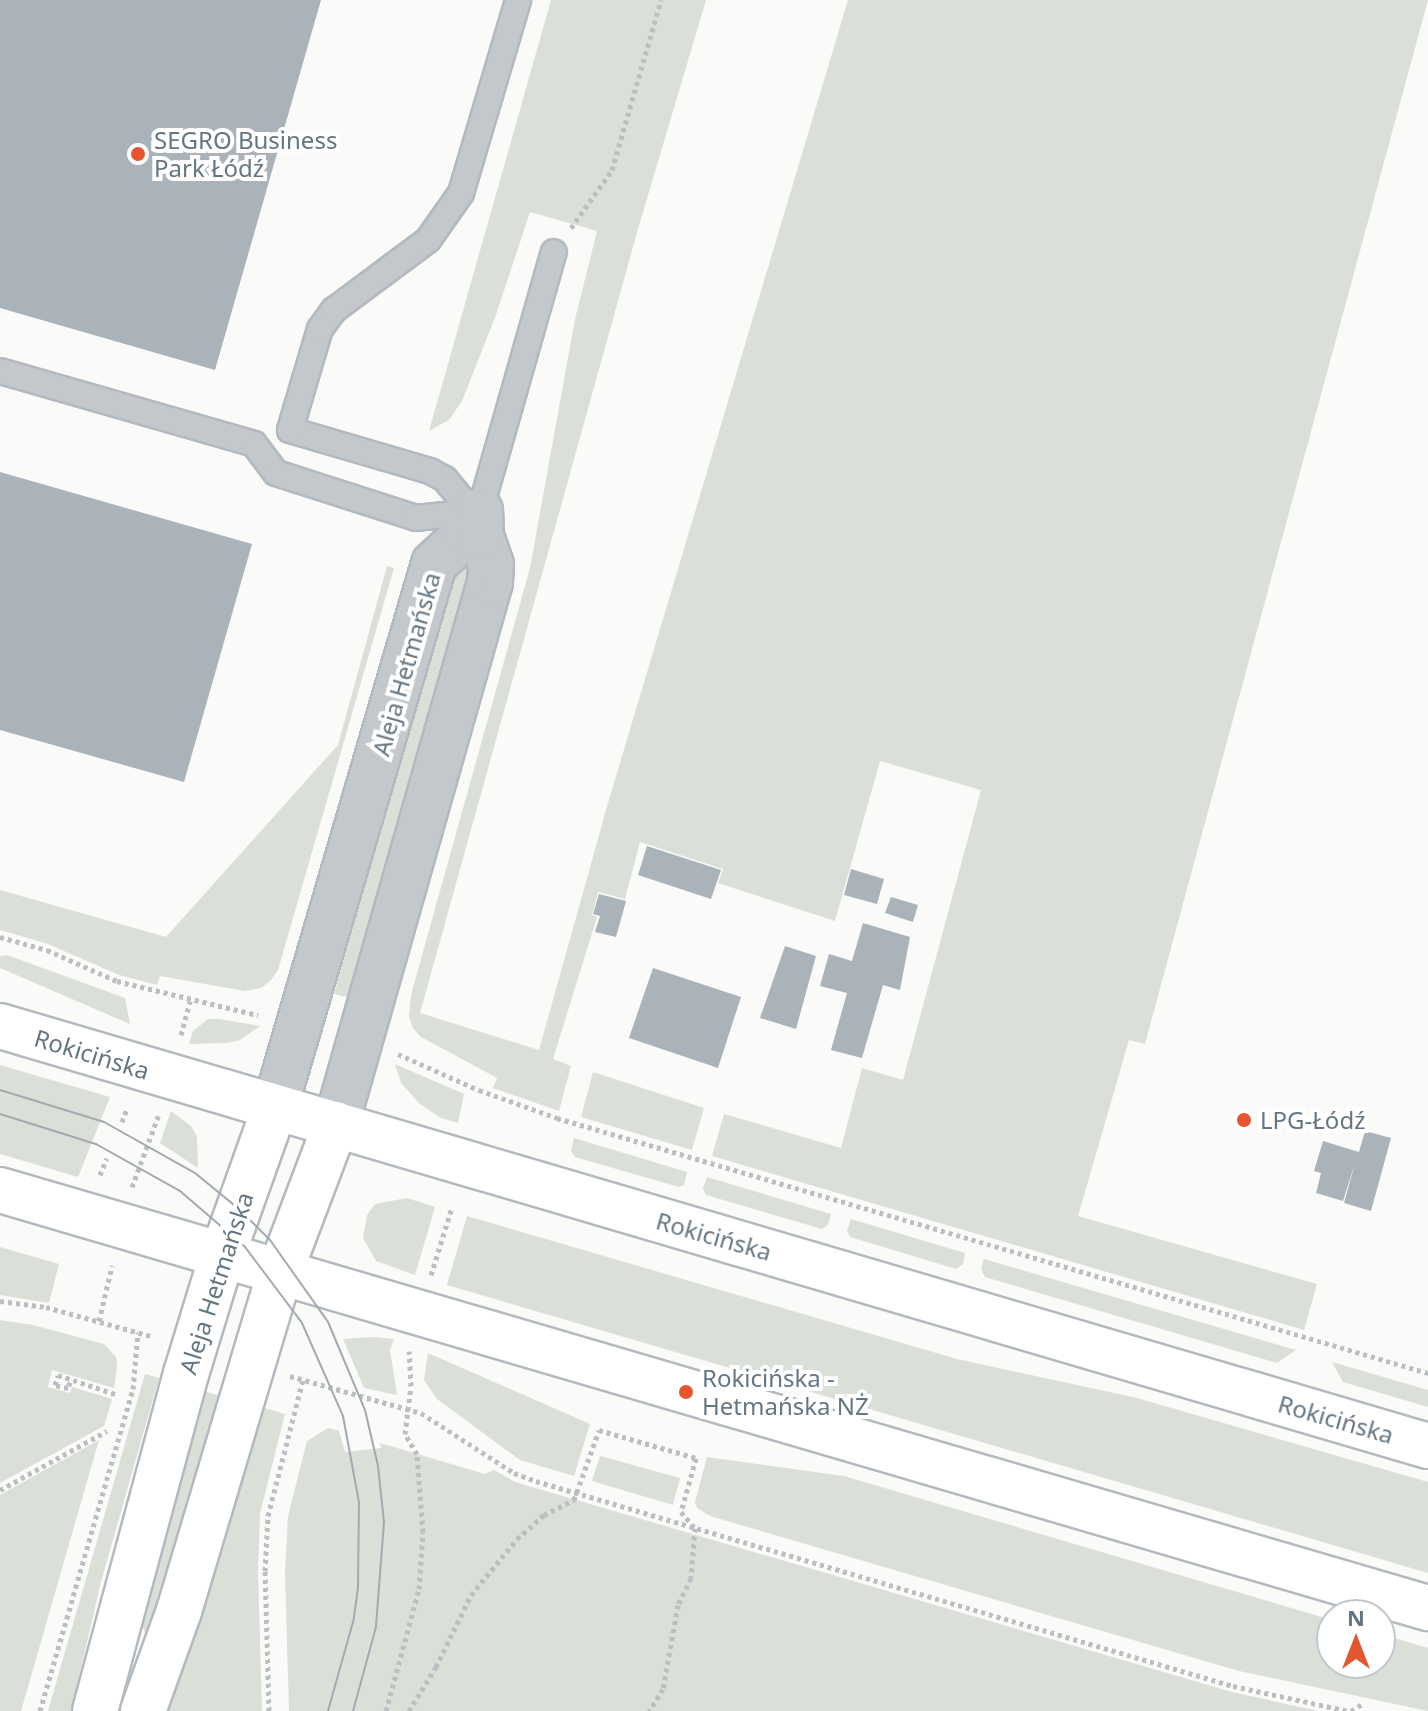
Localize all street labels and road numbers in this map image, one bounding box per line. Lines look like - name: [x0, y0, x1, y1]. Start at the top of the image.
- street label: Aleja Hetmańska: [366, 569, 446, 759]
- street label: Rokicińska: [31, 1023, 153, 1085]
- street label: Aleja Hetmańska: [173, 1188, 259, 1378]
- street label: Rokicińska: [653, 1206, 775, 1266]
- street label: Rokicińska: [1275, 1389, 1397, 1449]

